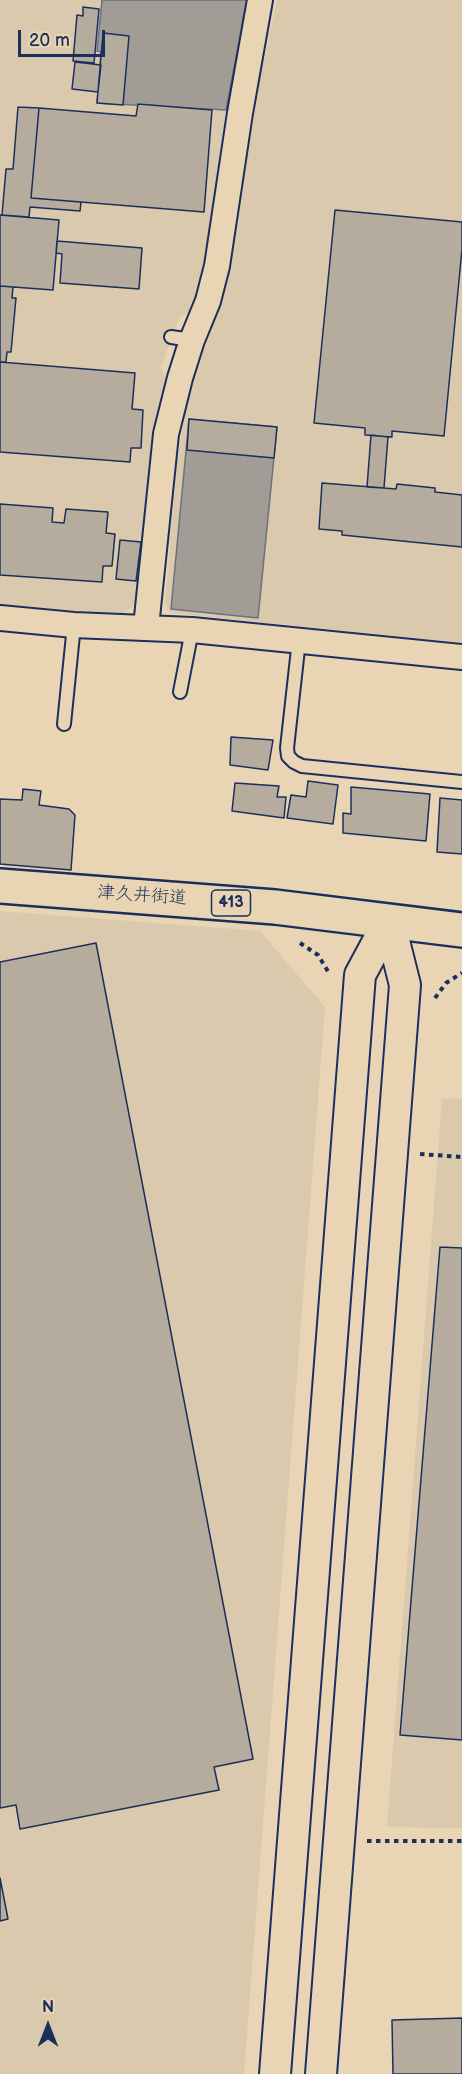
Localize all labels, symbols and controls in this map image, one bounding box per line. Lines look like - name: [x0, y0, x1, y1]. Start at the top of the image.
- scale bar: [21, 18, 108, 56]
- text: 20 m: [29, 30, 70, 51]
- street label: 津久井街道: [96, 882, 188, 910]
- road number: 413: [212, 890, 250, 916]
- north arrow: [18, 1996, 78, 2056]
- text: N: [42, 1998, 54, 2017]

